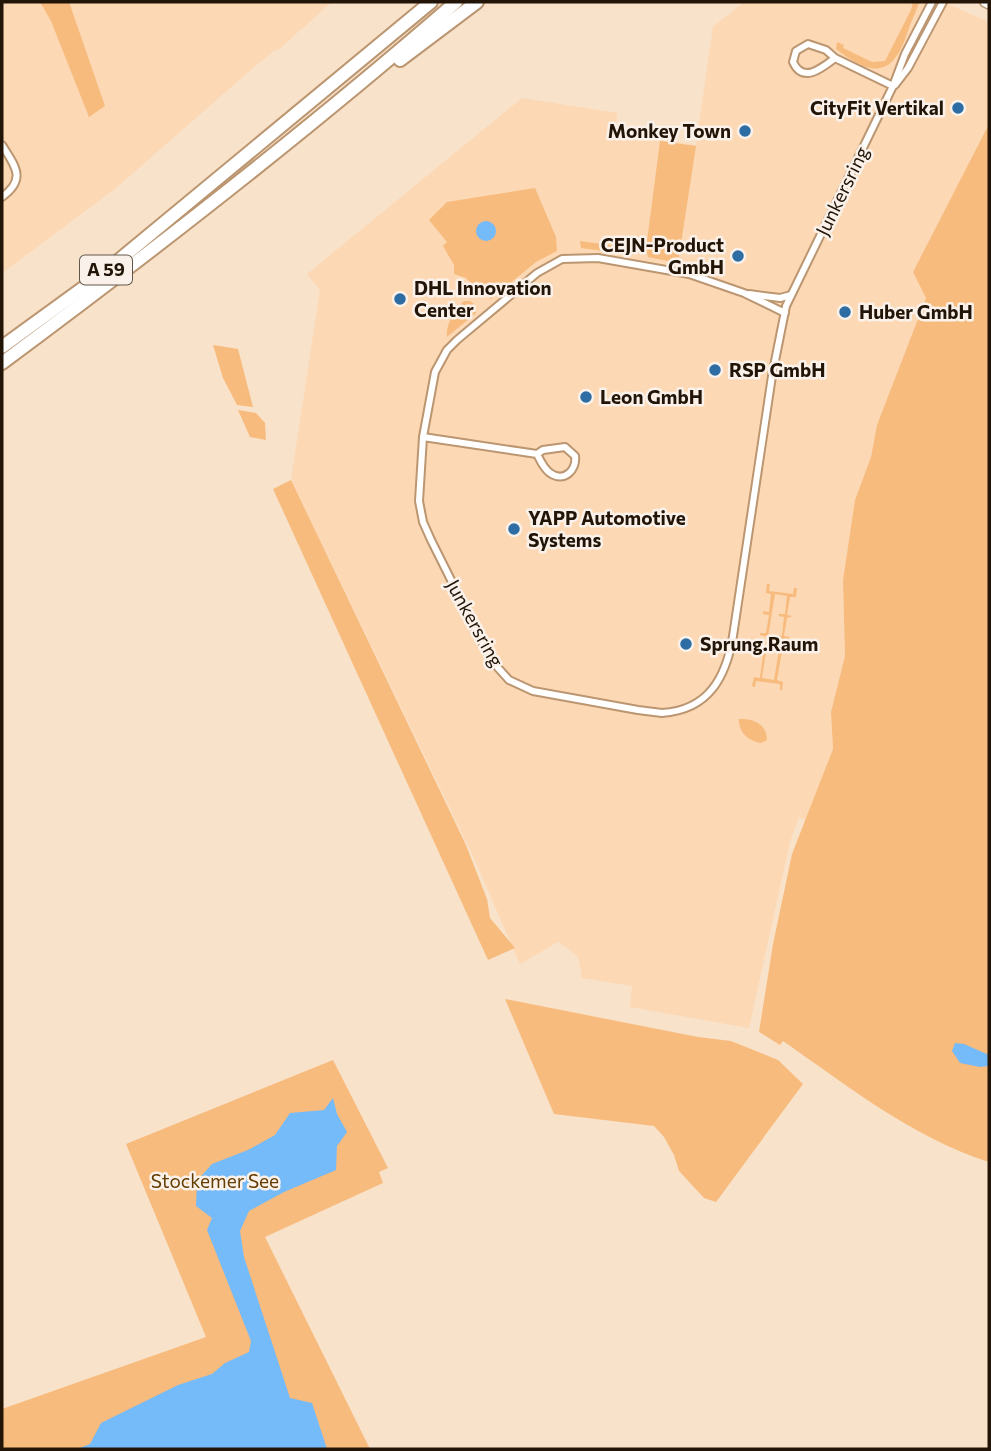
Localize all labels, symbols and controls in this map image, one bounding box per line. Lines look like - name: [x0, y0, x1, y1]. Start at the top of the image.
- place label: CityFit Vertikal: [810, 96, 944, 119]
- marker: CityFit Vertikal: [950, 100, 966, 116]
- place label: Monkey Town: [608, 119, 731, 142]
- marker: Monkey Town: [737, 123, 753, 139]
- street label: Junkersring: [810, 142, 873, 239]
- place label: CEJN-Product GmbH: [601, 233, 724, 278]
- marker: CEJN-Product GmbH: [730, 248, 746, 264]
- road number: A 59: [80, 256, 132, 284]
- place label: DHL Innovation Center: [414, 276, 552, 321]
- marker: DHL Innovation Center: [392, 291, 408, 307]
- place label: Huber GmbH: [859, 300, 973, 323]
- marker: Huber GmbH: [837, 304, 853, 320]
- place label: RSP GmbH: [729, 358, 825, 381]
- marker: RSP GmbH: [707, 362, 723, 378]
- place label: Leon GmbH: [600, 385, 703, 408]
- marker: Leon GmbH: [578, 389, 594, 405]
- place label: YAPP Automotive Systems: [528, 506, 686, 551]
- marker: YAPP Automotive Systems: [506, 521, 522, 537]
- street label: Junkersring: [442, 575, 509, 671]
- place label: Sprung.Raum: [700, 632, 818, 655]
- marker: Sprung.Raum: [678, 636, 694, 652]
- park label: Stockemer See: [151, 1169, 279, 1192]

